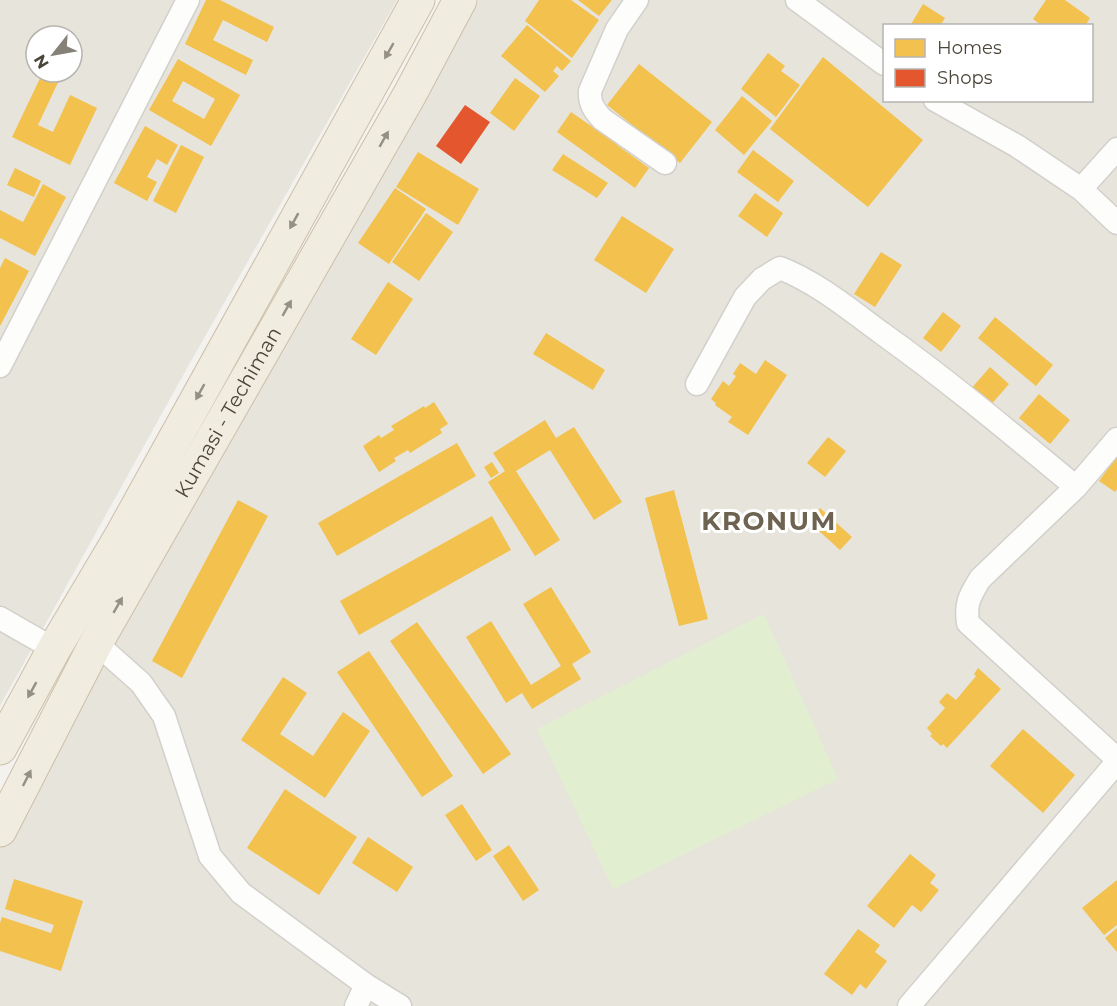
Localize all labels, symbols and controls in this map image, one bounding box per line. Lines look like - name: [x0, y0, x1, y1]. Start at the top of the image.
- north arrow: [24, 24, 84, 84]
- legend: [883, 24, 1093, 102]
- text: Homes: [937, 37, 1002, 59]
- one-way arrow: [384, 43, 394, 60]
- text: N: [30, 51, 53, 72]
- text: Shops: [937, 67, 993, 89]
- one-way arrow: [379, 130, 389, 147]
- one-way arrow: [289, 213, 299, 230]
- one-way arrow: [282, 300, 293, 316]
- street label: Kumasi - Techiman: [170, 323, 286, 502]
- one-way arrow: [195, 384, 205, 401]
- district label: KRONUM: [701, 505, 837, 537]
- one-way arrow: [113, 596, 123, 613]
- one-way arrow: [27, 682, 37, 699]
- one-way arrow: [22, 769, 32, 786]

